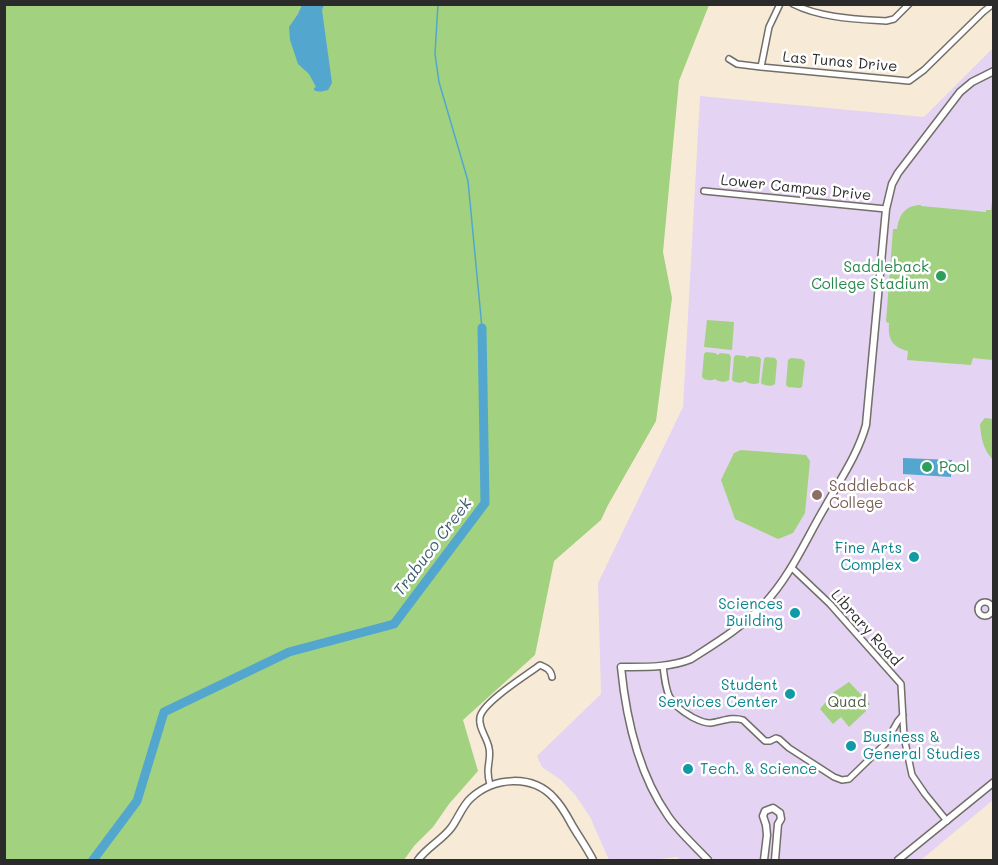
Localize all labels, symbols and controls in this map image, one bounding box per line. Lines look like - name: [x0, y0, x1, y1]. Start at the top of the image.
- street label: Las Tunas Drive: [782, 48, 898, 76]
- street label: Lower Campus Drive: [720, 171, 872, 205]
- place label: Saddleback College Stadium: [811, 258, 929, 293]
- marker: Saddleback College Stadium: [934, 269, 948, 283]
- place label: Pool: [939, 458, 970, 476]
- marker: Pool: [920, 460, 934, 474]
- place label: Saddleback College: [829, 477, 915, 512]
- marker: Saddleback College: [810, 488, 824, 502]
- water label: Trabuco Creek: [390, 494, 476, 600]
- place label: Fine Arts Complex: [835, 539, 902, 574]
- marker: Fine Arts Complex: [907, 550, 921, 564]
- street label: Library Road: [827, 586, 905, 670]
- place label: Sciences Building: [718, 595, 783, 630]
- marker: Sciences Building: [788, 606, 802, 620]
- place label: Student Services Center: [658, 676, 778, 711]
- marker: Student Services Center: [783, 687, 797, 701]
- park label: Quad: [828, 693, 866, 711]
- place label: Business & General Studies: [863, 728, 980, 763]
- marker: Business & General Studies: [844, 739, 858, 753]
- place label: Tech. & Science: [700, 760, 817, 778]
- marker: Tech. & Science: [681, 762, 695, 776]

